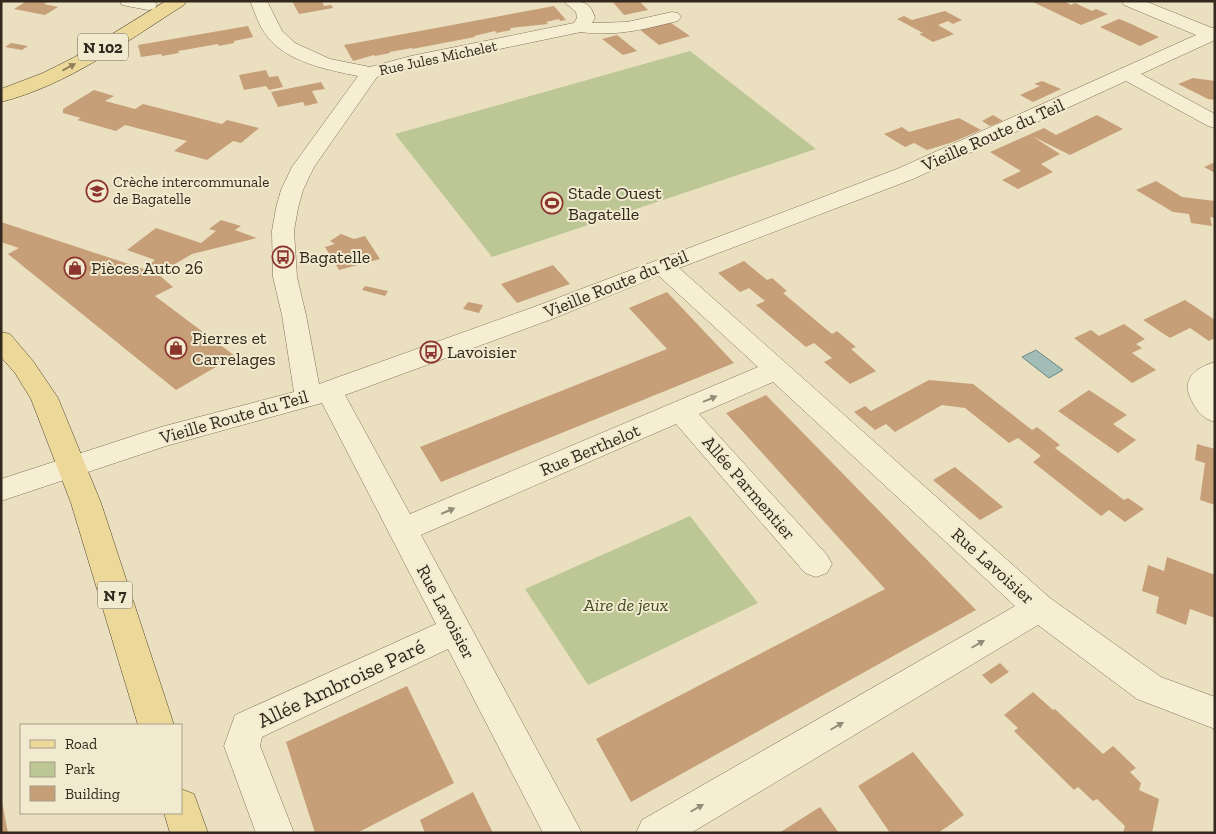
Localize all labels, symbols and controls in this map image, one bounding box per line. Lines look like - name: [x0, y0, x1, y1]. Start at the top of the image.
- road number: N 102: [78, 34, 128, 61]
- street label: Rue Jules Michelet: [377, 37, 499, 79]
- one-way arrow: [62, 63, 76, 71]
- street label: Vieille Route du Teil: [918, 94, 1068, 177]
- place label: Crèche intercommunale de Bagatelle: [113, 173, 269, 208]
- school or university icon: Crèche intercommunale de Bagatelle: [85, 179, 109, 203]
- place label: Stade Ouest Bagatelle: [568, 182, 662, 225]
- sports icon: Stade Ouest Bagatelle: [540, 191, 564, 215]
- bus stop icon: Bagatelle: [271, 245, 295, 269]
- street label: Vieille Route du Teil: [540, 245, 691, 323]
- place label: Bagatelle: [299, 246, 370, 268]
- shop icon: Pièces Auto 26: [63, 256, 87, 280]
- place label: Pièces Auto 26: [91, 257, 203, 279]
- place label: Pierres et Carrelages: [192, 327, 276, 370]
- shop icon: Pierres et Carrelages: [164, 336, 188, 360]
- bus stop icon: Lavoisier: [419, 340, 443, 364]
- place label: Lavoisier: [447, 341, 517, 363]
- street label: Vieille Route du Teil: [156, 385, 311, 449]
- one-way arrow: [703, 394, 717, 402]
- street label: Rue Berthelot: [537, 419, 644, 481]
- street label: Allée Parmentier: [698, 431, 800, 545]
- one-way arrow: [441, 507, 456, 515]
- street label: Rue Lavoisier: [947, 523, 1039, 609]
- street label: Rue Lavoisier: [412, 561, 480, 663]
- road number: N 7: [98, 582, 132, 608]
- park label: Aire de jeux: [583, 594, 669, 616]
- street label: Allée Ambroise Paré: [253, 633, 429, 733]
- one-way arrow: [971, 640, 984, 649]
- one-way arrow: [831, 722, 844, 731]
- legend: [20, 724, 182, 814]
- text: Road: [65, 735, 98, 753]
- text: Park: [65, 760, 95, 778]
- text: Building: [65, 785, 120, 803]
- one-way arrow: [690, 804, 703, 813]

